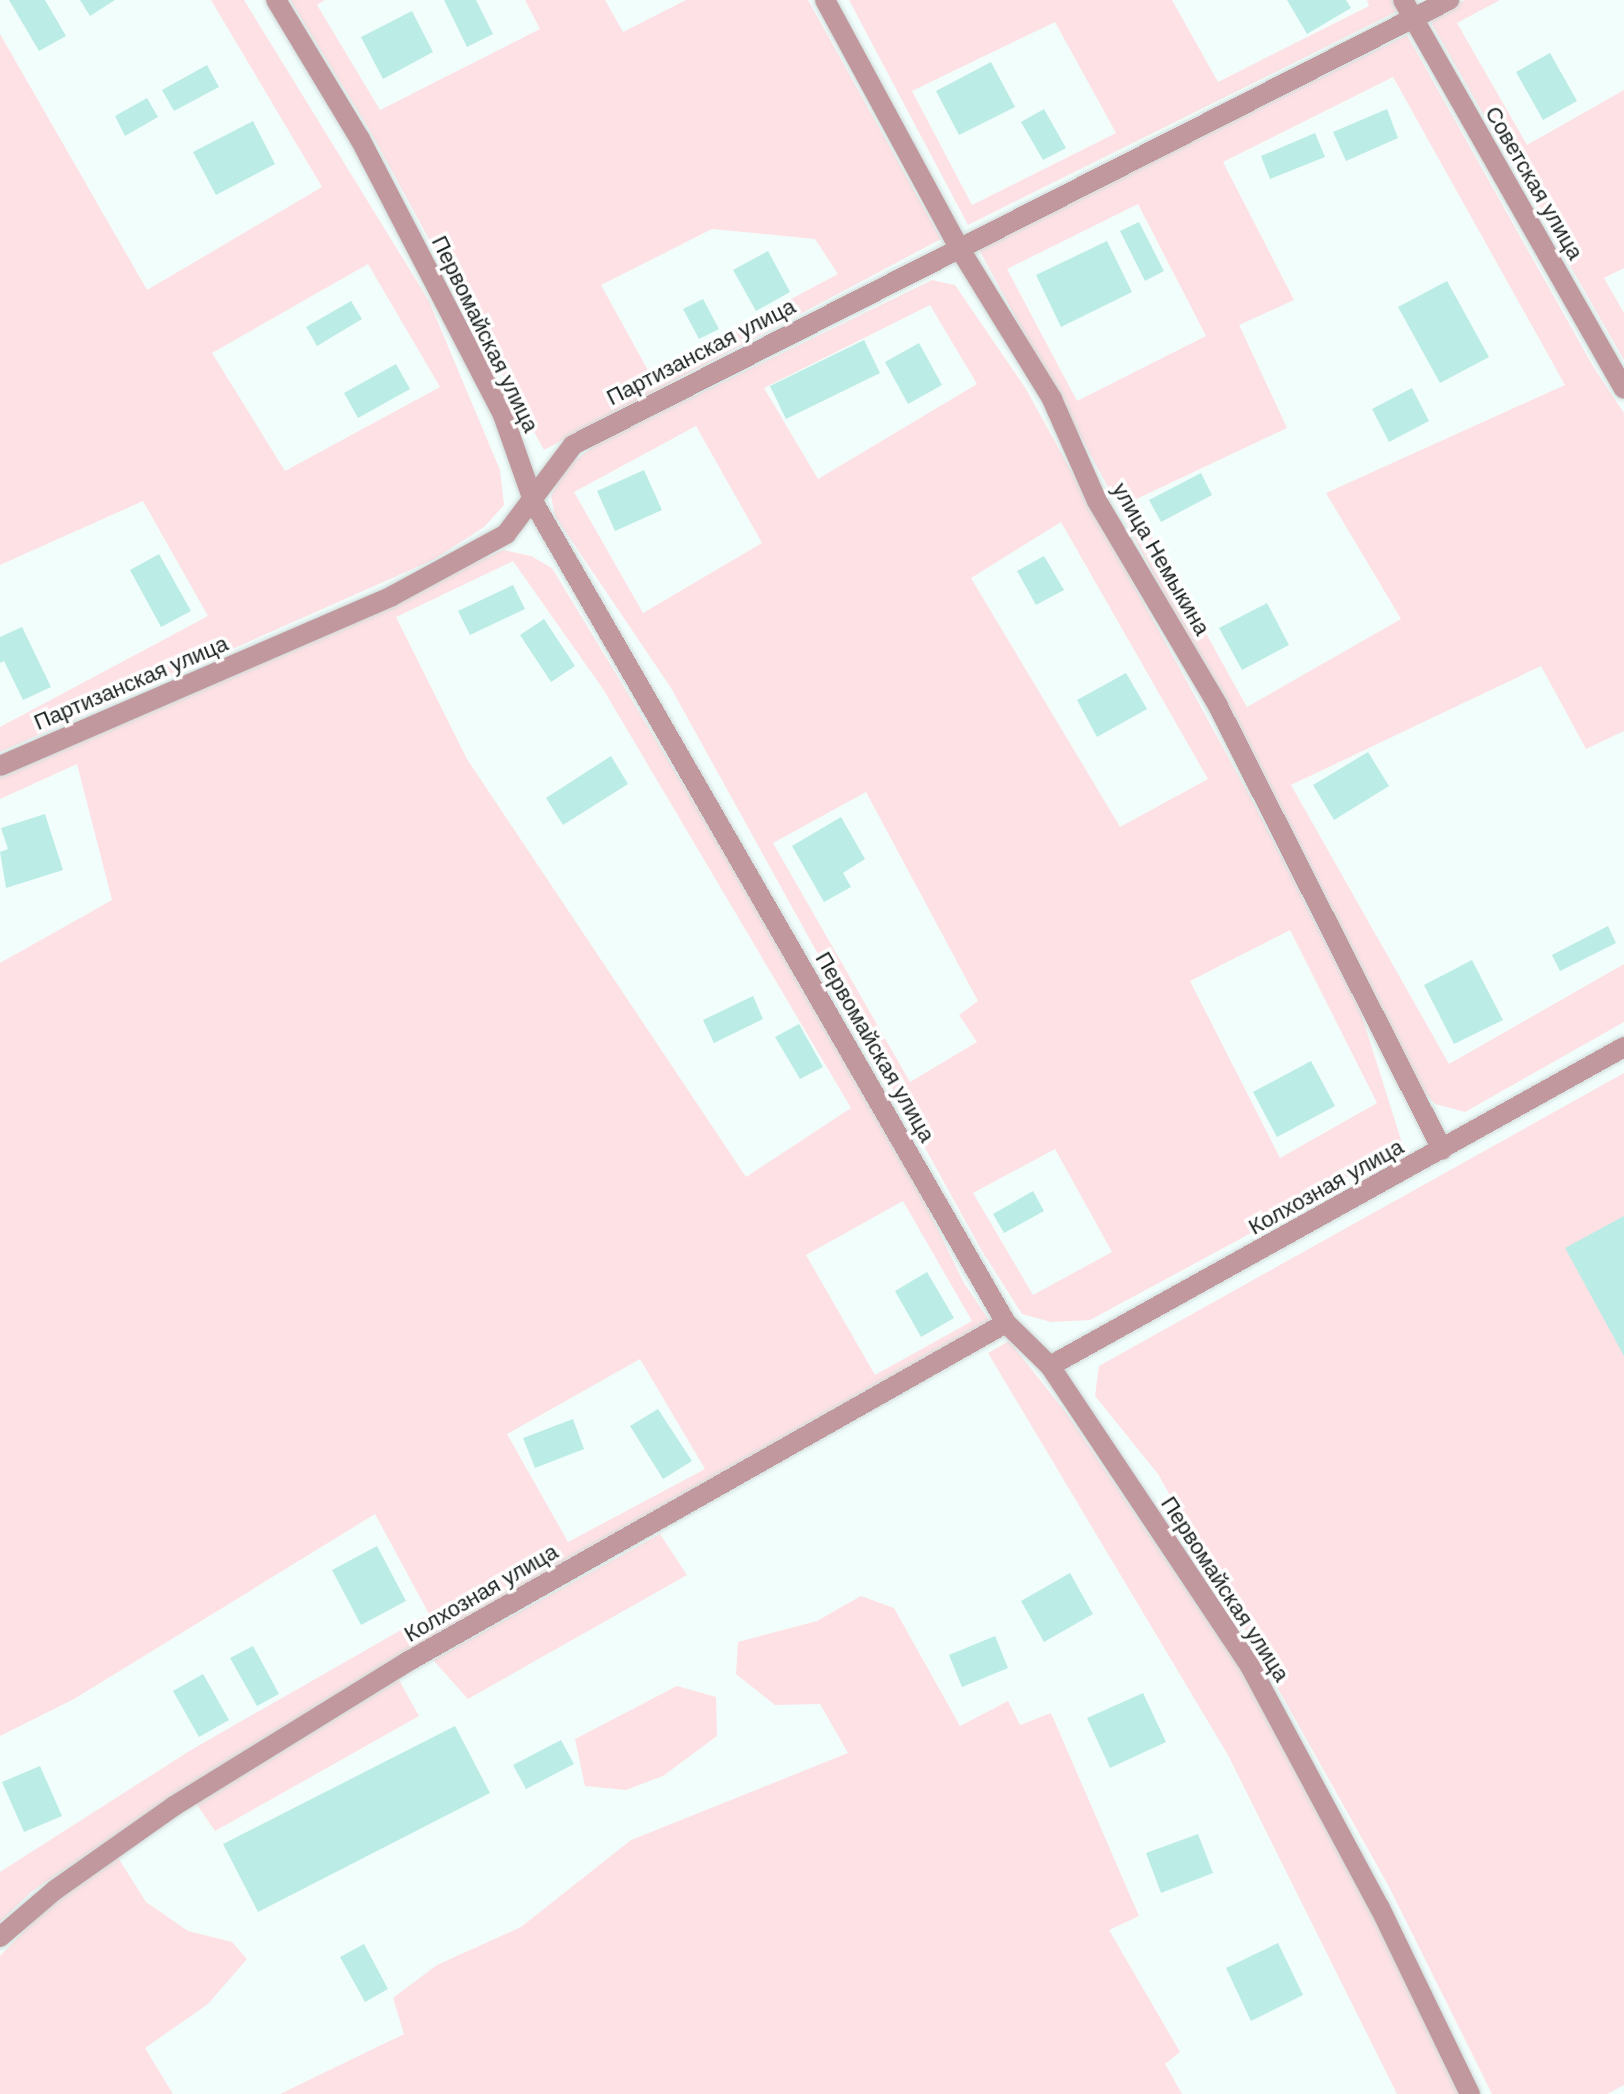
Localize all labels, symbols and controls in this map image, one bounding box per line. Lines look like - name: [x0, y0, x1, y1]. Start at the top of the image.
- street label: Советская улица: [1479, 102, 1589, 264]
- street label: Первомайская улица: [426, 232, 544, 436]
- street label: Партизанская улица: [602, 293, 800, 411]
- street label: улица Немыкина: [1107, 478, 1215, 640]
- street label: Партизанская улица: [30, 630, 232, 736]
- street label: Первомайская улица: [810, 947, 940, 1147]
- street label: Колхозная улица: [1244, 1134, 1408, 1240]
- street label: Первомайская улица: [1155, 1492, 1295, 1686]
- street label: Колхозная улица: [400, 1538, 562, 1648]

